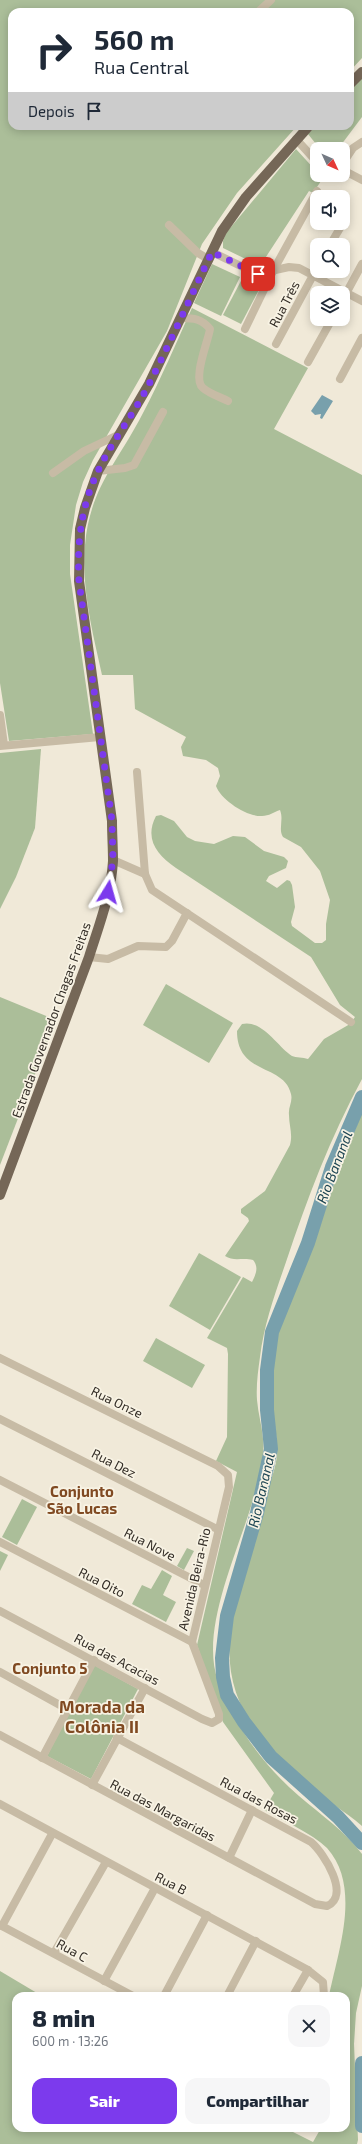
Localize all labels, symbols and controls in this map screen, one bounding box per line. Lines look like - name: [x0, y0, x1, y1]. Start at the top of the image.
- text: 560 m: [94, 22, 174, 56]
- icon: right: [28, 24, 80, 76]
- text: Rua Central: [94, 56, 189, 78]
- icon: arrive: [83, 100, 105, 122]
- text: Depois: [28, 102, 75, 120]
- north arrow: [310, 142, 350, 182]
- map controls: [310, 142, 350, 326]
- button: sound: [310, 190, 350, 230]
- button: search: [310, 238, 350, 278]
- pin: [241, 257, 275, 291]
- icon: arrive: [247, 263, 269, 285]
- street label: Rua Três: [265, 278, 303, 330]
- button: layers: [310, 286, 350, 326]
- position arrow: [87, 871, 129, 913]
- street label: Estrada Governador Chagas Freitas: [8, 920, 94, 1120]
- water label: Rio Bananal: [312, 1128, 356, 1206]
- street label: Rua Onze: [89, 1383, 145, 1421]
- street label: Rua Dez: [89, 1445, 139, 1481]
- water label: Rio Bananal: [244, 1451, 278, 1529]
- district label: Conjunto São Lucas: [47, 1482, 117, 1517]
- street label: Rua Nove: [122, 1524, 178, 1564]
- street label: Avenida Beira-Rio: [174, 1526, 214, 1632]
- street label: Rua Oito: [76, 1564, 128, 1600]
- street label: Rua das Acacias: [72, 1630, 162, 1688]
- district label: Conjunto 5: [12, 1659, 88, 1677]
- district label: Morada da Colônia II: [59, 1696, 145, 1736]
- street label: Rua das Rosas: [218, 1773, 300, 1827]
- street label: Rua das Margaridas: [107, 1775, 219, 1845]
- street label: Rua B: [152, 1868, 190, 1898]
- street label: Rua C: [54, 1935, 90, 1965]
- text: 8 min: [32, 2003, 95, 2032]
- button: close: [288, 2005, 330, 2047]
- text: 600 m · 13:26: [32, 2033, 108, 2049]
- button: Sair: [32, 2078, 177, 2124]
- button: Compartilhar: [185, 2078, 330, 2124]

